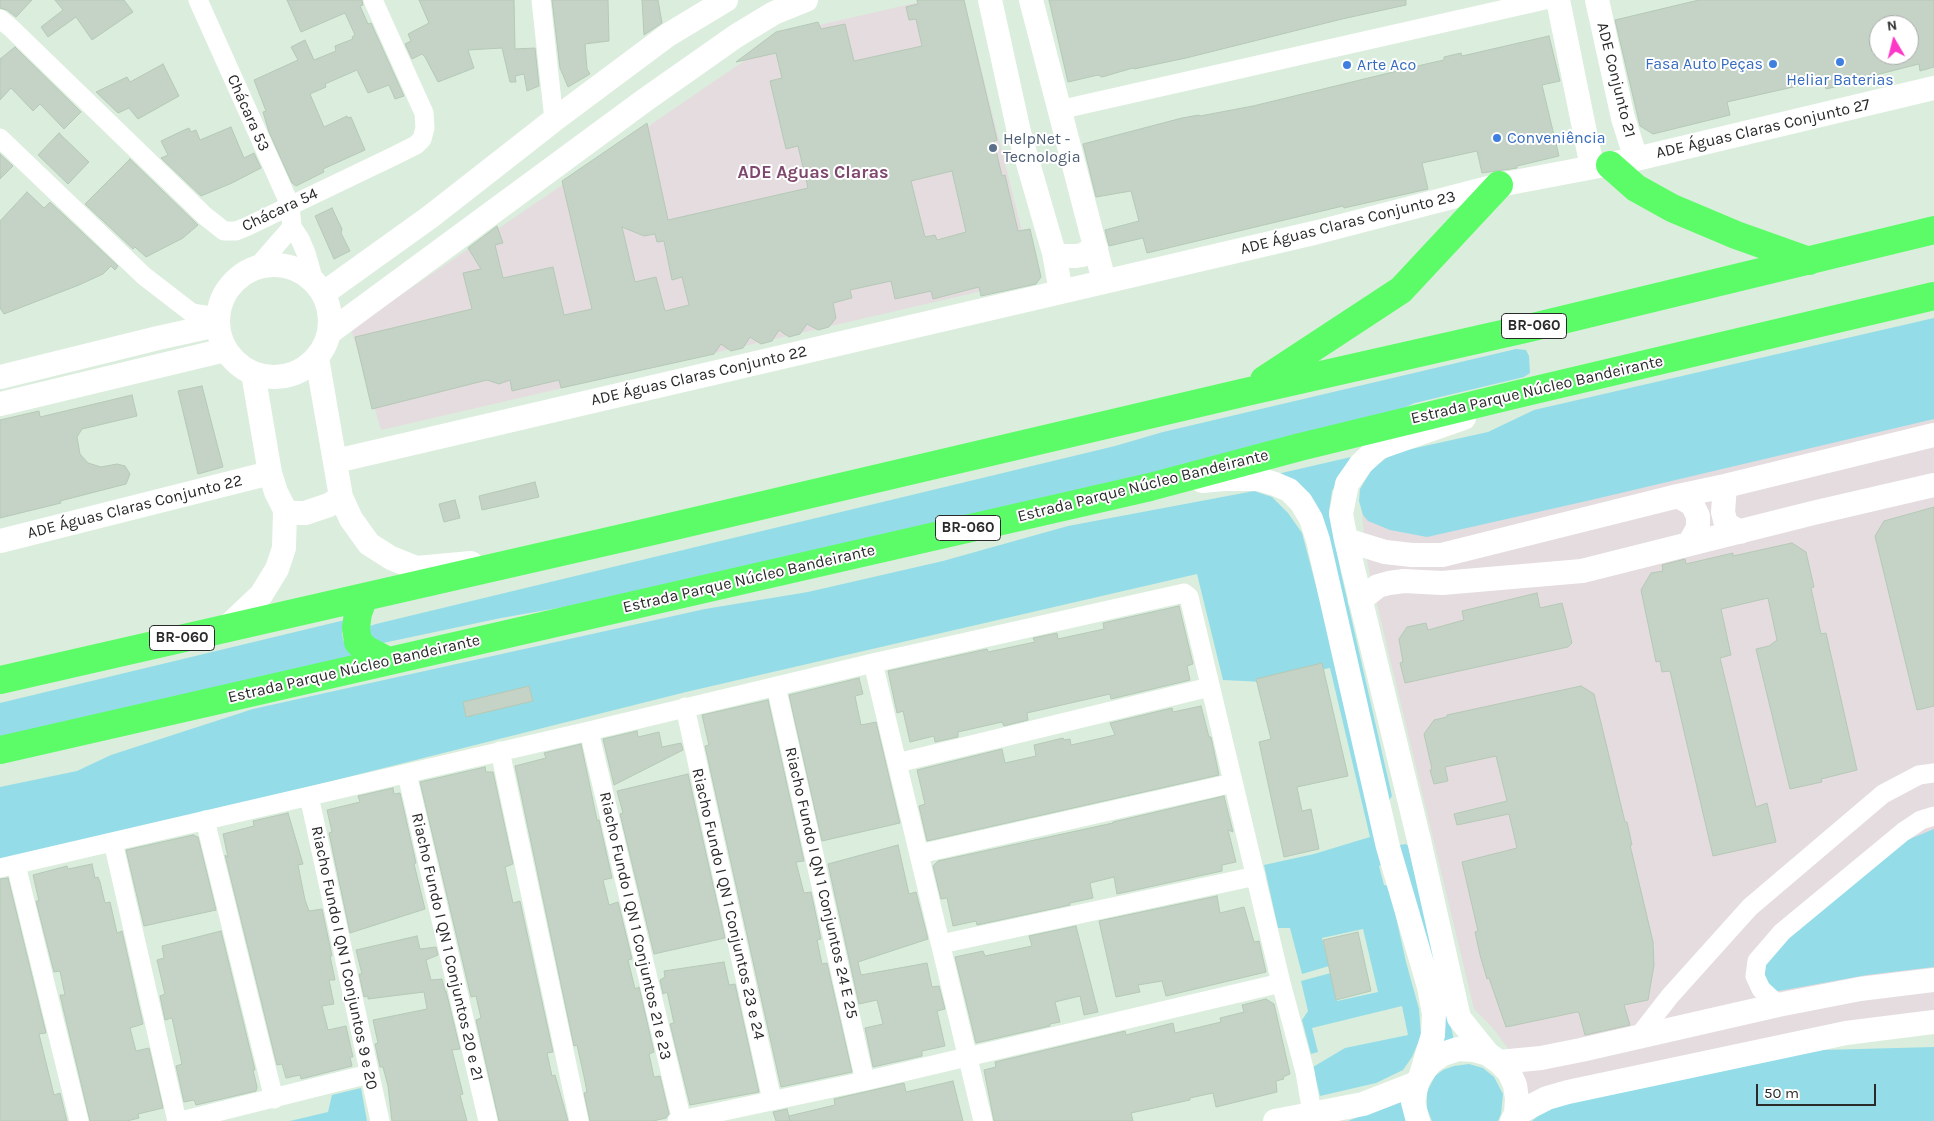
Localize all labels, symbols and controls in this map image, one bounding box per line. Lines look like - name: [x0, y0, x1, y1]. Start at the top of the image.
- north arrow: [1869, 15, 1919, 65]
- text: N: [1886, 17, 1898, 35]
- street label: ADE Conjunto 21: [1592, 20, 1640, 140]
- place label: Fasa Auto Peças: [1645, 54, 1763, 74]
- place label: Arte Aco: [1357, 55, 1416, 75]
- marker: Heliar Baterias: [1834, 56, 1846, 68]
- marker: Fasa Auto Peças: [1767, 58, 1779, 70]
- marker: Arte Aco: [1341, 59, 1353, 71]
- place label: Heliar Baterias: [1786, 70, 1894, 90]
- street label: Chácara 53: [223, 72, 273, 154]
- street label: ADE Águas Claras Conjunto 27: [1654, 95, 1872, 163]
- place label: Conveniência: [1507, 128, 1606, 148]
- place label: HelpNet - Tecnologia: [1003, 129, 1081, 167]
- marker: Conveniência: [1491, 132, 1503, 144]
- marker: HelpNet - Tecnologia: [987, 142, 999, 154]
- district label: ADE Aguas Claras: [738, 162, 888, 184]
- street label: Chácara 54: [239, 184, 321, 236]
- street label: ADE Águas Claras Conjunto 23: [1238, 187, 1458, 259]
- road number: BR-060: [1502, 314, 1566, 338]
- street label: ADE Águas Claras Conjunto 22: [589, 342, 809, 410]
- street label: Estrada Parque Núcleo Bandeirante: [1409, 352, 1665, 428]
- street label: Estrada Parque Núcleo Bandeirante: [1015, 445, 1271, 527]
- street label: ADE Águas Claras Conjunto 22: [25, 471, 245, 543]
- road number: BR-060: [936, 516, 1000, 540]
- street label: Estrada Parque Núcleo Bandeirante: [621, 541, 877, 617]
- road number: BR-060: [150, 626, 214, 650]
- street label: Estrada Parque Núcleo Bandeirante: [226, 631, 482, 707]
- street label: Riacho Fundo I QN 1 Conjuntos 24 E 25: [780, 745, 862, 1021]
- street label: Riacho Fundo I QN 1 Conjuntos 23 e 24: [687, 766, 769, 1042]
- street label: Riacho Fundo I QN 1 Conjuntos 21 e 23: [595, 790, 675, 1062]
- street label: Riacho Fundo I QN 1 Conjuntos 20 e 21: [407, 811, 487, 1083]
- street label: Riacho Fundo I QN 1 Conjuntos 9 e 20: [307, 824, 381, 1092]
- scale bar: [1759, 1074, 1879, 1106]
- text: 50 m: [1764, 1084, 1799, 1102]

